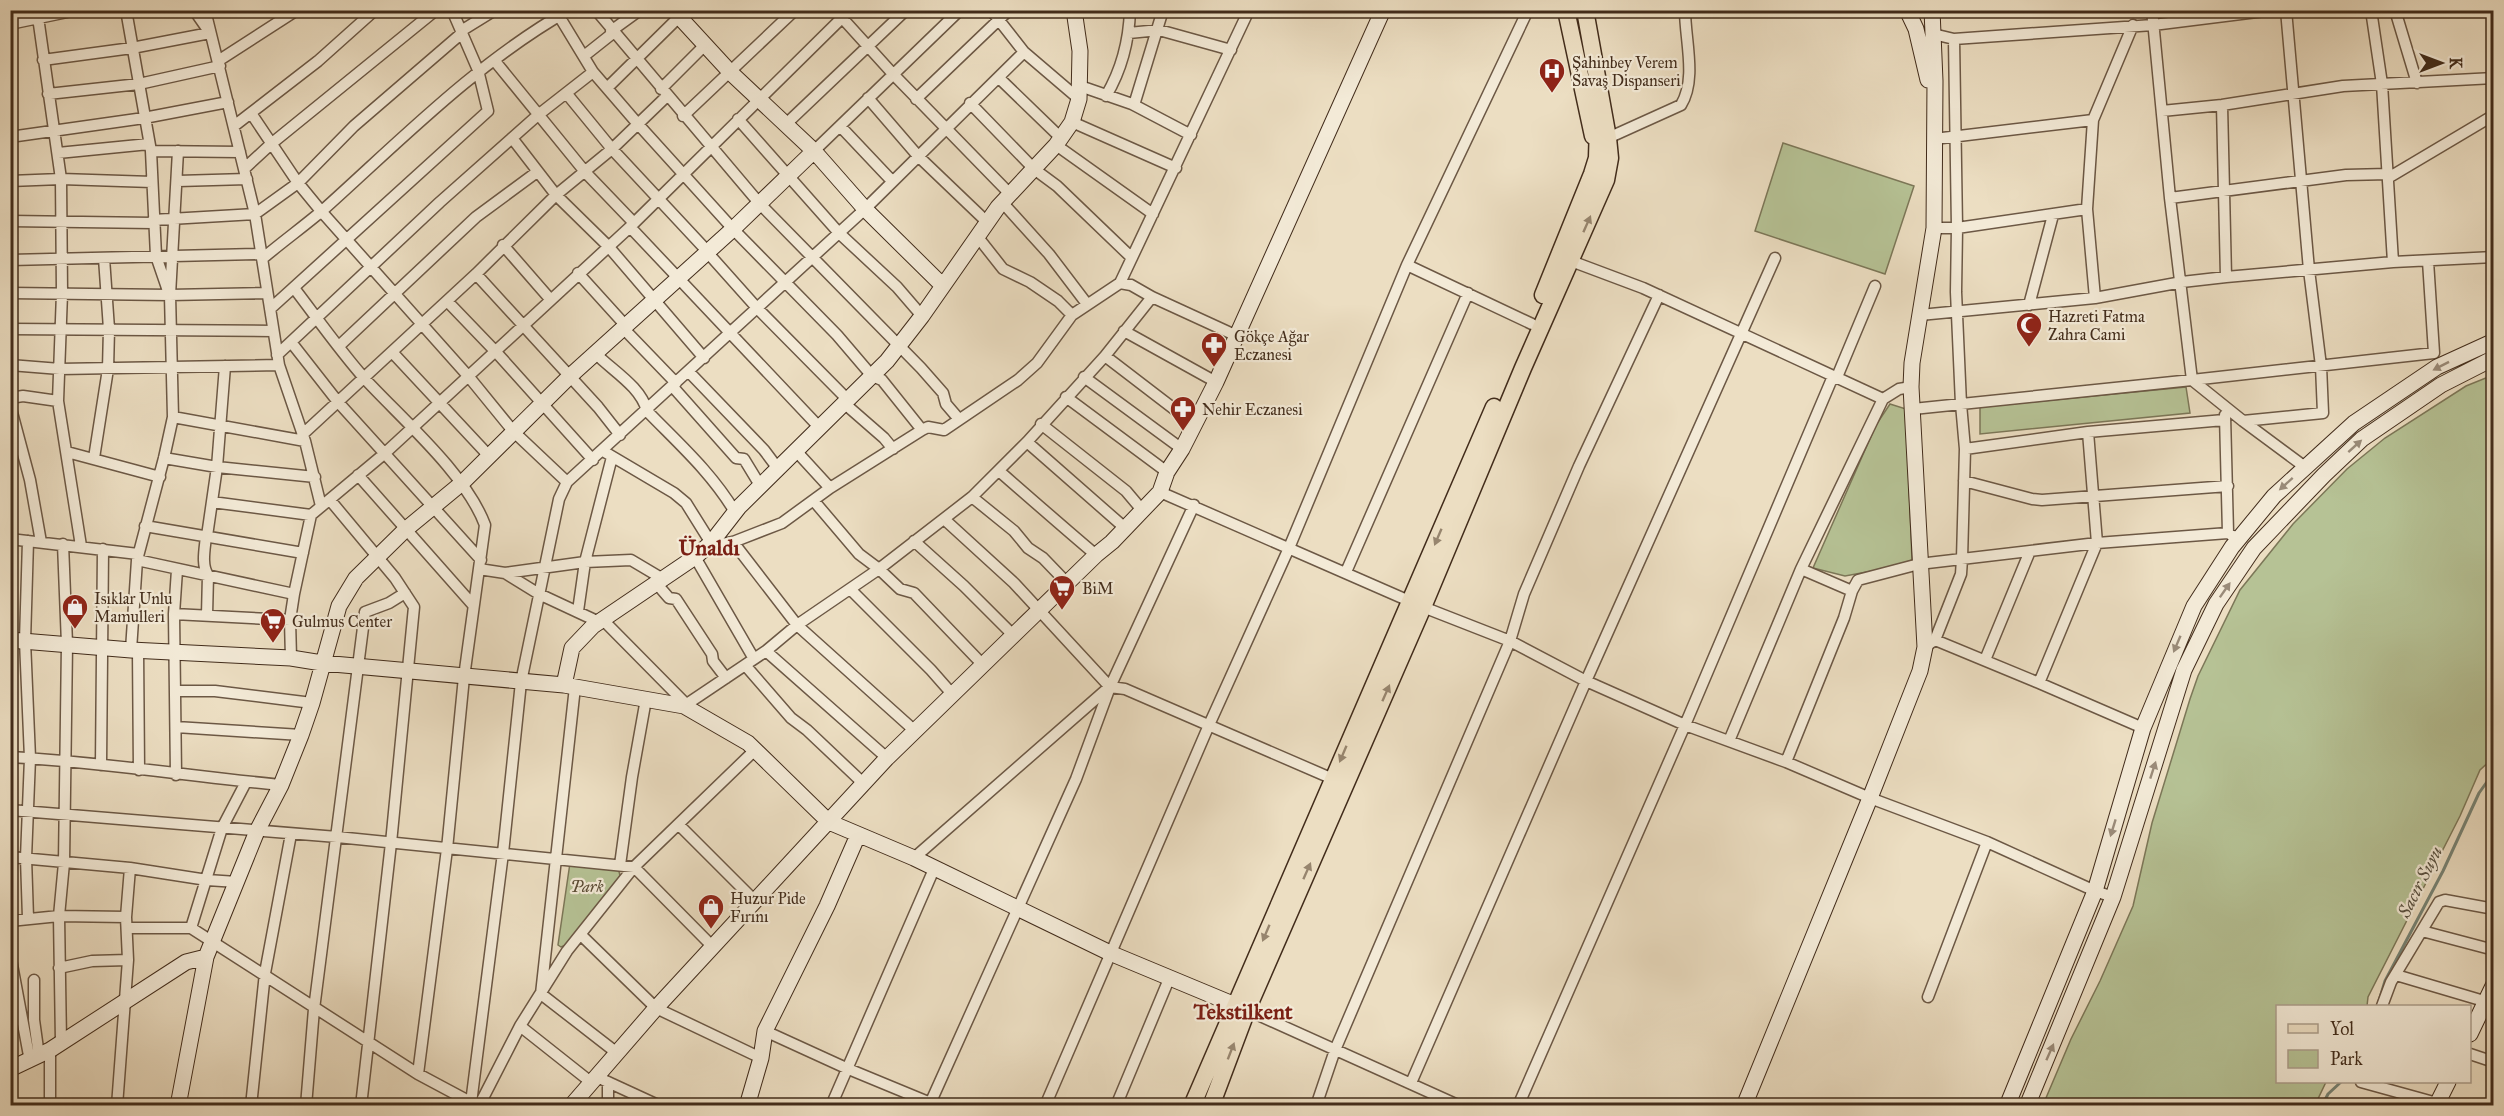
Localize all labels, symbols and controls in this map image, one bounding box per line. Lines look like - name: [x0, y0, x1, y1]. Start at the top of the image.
- north arrow: [2411, 33, 2471, 93]
- place label: Şahinbey Verem Savaş Dispanseri: [1572, 53, 1681, 90]
- hospital icon: Şahinbey Verem Savaş Dispanseri: [1537, 56, 1567, 94]
- text: K: [2446, 57, 2465, 69]
- one-way arrow: [1583, 215, 1592, 233]
- place label: Hazreti Fatma Zahra Cami: [2048, 307, 2145, 344]
- mosque icon: Hazreti Fatma Zahra Cami: [2014, 310, 2044, 348]
- place label: Gökçe Ağar Eczanesi: [1234, 327, 1309, 364]
- pharmacy icon: Gökçe Ağar Eczanesi: [1199, 330, 1229, 368]
- one-way arrow: [2432, 361, 2449, 371]
- pharmacy icon: Nehir Eczanesi: [1168, 394, 1198, 432]
- place label: Nehir Eczanesi: [1202, 400, 1303, 419]
- one-way arrow: [2347, 440, 2362, 453]
- one-way arrow: [2279, 477, 2294, 491]
- one-way arrow: [1433, 528, 1442, 546]
- district label: Ünaldı: [678, 534, 740, 561]
- supermarket icon: BiM: [1047, 573, 1077, 611]
- place label: BiM: [1082, 579, 1113, 598]
- one-way arrow: [2219, 582, 2230, 598]
- place label: Isıklar Unlu Mamulleri: [94, 589, 173, 626]
- shop icon: Isıklar Unlu Mamulleri: [60, 592, 90, 630]
- supermarket icon: Gulmus Center: [258, 606, 288, 644]
- place label: Gulmus Center: [292, 612, 392, 631]
- one-way arrow: [2172, 635, 2181, 653]
- one-way arrow: [1381, 683, 1391, 701]
- one-way arrow: [1339, 746, 1348, 763]
- one-way arrow: [2149, 761, 2158, 779]
- one-way arrow: [2108, 819, 2117, 837]
- water label: Sacır Suyu: [2392, 843, 2447, 922]
- one-way arrow: [1303, 863, 1312, 880]
- park label: Park: [570, 877, 604, 896]
- place label: Huzur Pide Fırını: [730, 889, 806, 926]
- shop icon: Huzur Pide Fırını: [696, 892, 726, 930]
- one-way arrow: [1261, 925, 1271, 943]
- district label: Tekstilkent: [1192, 998, 1293, 1025]
- legend: [2276, 1005, 2471, 1083]
- text: Yol: [2330, 1018, 2354, 1040]
- one-way arrow: [1227, 1042, 1237, 1060]
- one-way arrow: [2045, 1042, 2055, 1060]
- text: Park: [2330, 1048, 2363, 1070]

